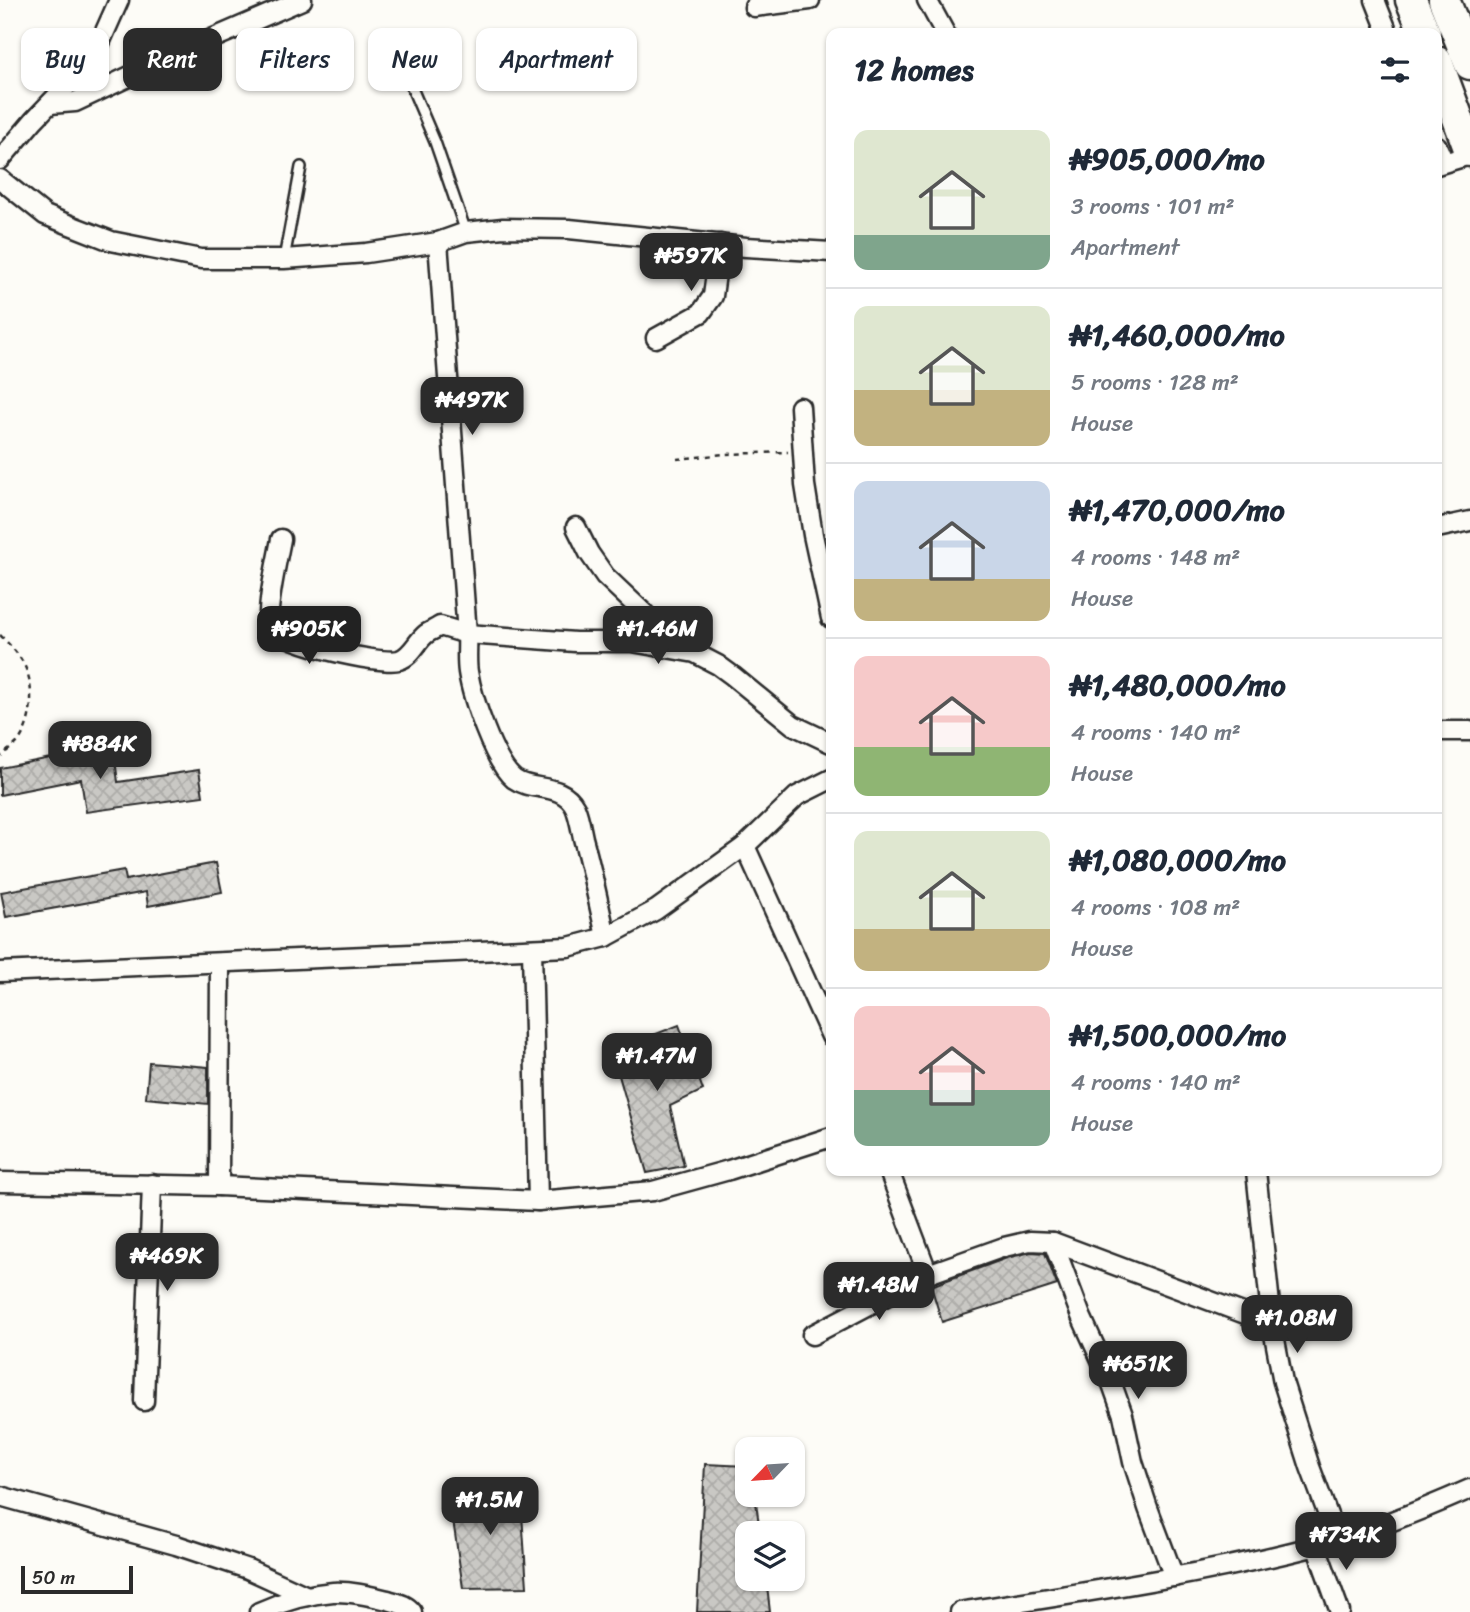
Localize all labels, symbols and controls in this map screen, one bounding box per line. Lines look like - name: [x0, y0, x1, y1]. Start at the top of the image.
- chip: Buy: [21, 28, 109, 91]
- chip: Rent: [123, 28, 222, 91]
- chip: Filters: [236, 28, 354, 91]
- chip: New: [368, 28, 462, 91]
- chip: Apartment: [476, 28, 637, 91]
- text: 12 homes: [854, 43, 974, 97]
- icon: filters: [1376, 51, 1414, 89]
- text: ₦905,000/mo: [1071, 132, 1265, 186]
- icon: home: [910, 158, 994, 242]
- text: 3 rooms · 101 m²: [1071, 186, 1235, 227]
- text: Apartment: [1071, 227, 1180, 268]
- pin: ₦597K: [642, 233, 740, 293]
- text: ₦597K: [656, 235, 726, 276]
- text: ₦1,460,000/mo: [1071, 308, 1285, 362]
- icon: home: [910, 334, 994, 418]
- text: 5 rooms · 128 m²: [1071, 362, 1239, 403]
- pin: ₦497K: [423, 378, 521, 437]
- text: ₦497K: [437, 379, 507, 420]
- text: House: [1071, 403, 1133, 444]
- text: ₦1,470,000/mo: [1071, 483, 1285, 537]
- icon: home: [910, 509, 994, 593]
- text: 4 rooms · 148 m²: [1071, 537, 1240, 578]
- text: House: [1071, 578, 1133, 619]
- pin: ₦905K: [260, 606, 358, 666]
- pin: ₦1.46M: [601, 606, 715, 666]
- text: ₦905K: [273, 608, 345, 649]
- text: ₦1.46M: [619, 608, 697, 649]
- text: ₦1,480,000/mo: [1071, 658, 1286, 712]
- icon: home: [910, 684, 994, 768]
- text: 4 rooms · 140 m²: [1071, 712, 1241, 753]
- pin: ₦884K: [51, 722, 149, 781]
- text: ₦884K: [64, 723, 136, 764]
- text: House: [1071, 753, 1133, 794]
- text: ₦1,080,000/mo: [1071, 833, 1286, 887]
- icon: home: [910, 859, 994, 943]
- text: 4 rooms · 108 m²: [1071, 887, 1240, 928]
- text: House: [1071, 928, 1133, 969]
- text: ₦1,500,000/mo: [1071, 1008, 1286, 1062]
- pin: ₦1.47M: [600, 1034, 714, 1093]
- icon: home: [910, 1034, 994, 1118]
- text: ₦1.47M: [618, 1035, 696, 1076]
- text: 4 rooms · 140 m²: [1071, 1062, 1241, 1103]
- text: House: [1071, 1103, 1133, 1144]
- pin: ₦469K: [118, 1234, 216, 1293]
- text: ₦469K: [132, 1235, 202, 1276]
- pin: ₦1.48M: [822, 1262, 936, 1322]
- text: ₦1.48M: [839, 1264, 919, 1305]
- pin: ₦1.08M: [1240, 1296, 1354, 1355]
- text: ₦1.08M: [1257, 1297, 1337, 1338]
- pin: ₦651K: [1089, 1342, 1187, 1401]
- text: ₦651K: [1105, 1343, 1171, 1384]
- north arrow: [735, 1437, 805, 1507]
- map controls: [735, 1437, 805, 1591]
- pin: ₦1.5M: [441, 1478, 539, 1537]
- text: ₦1.5M: [458, 1479, 522, 1520]
- pin: ₦734K: [1297, 1512, 1395, 1572]
- text: ₦734K: [1311, 1514, 1381, 1555]
- button: layers: [735, 1521, 805, 1591]
- text: 50 m: [32, 1561, 75, 1594]
- scale bar: [21, 1563, 133, 1595]

